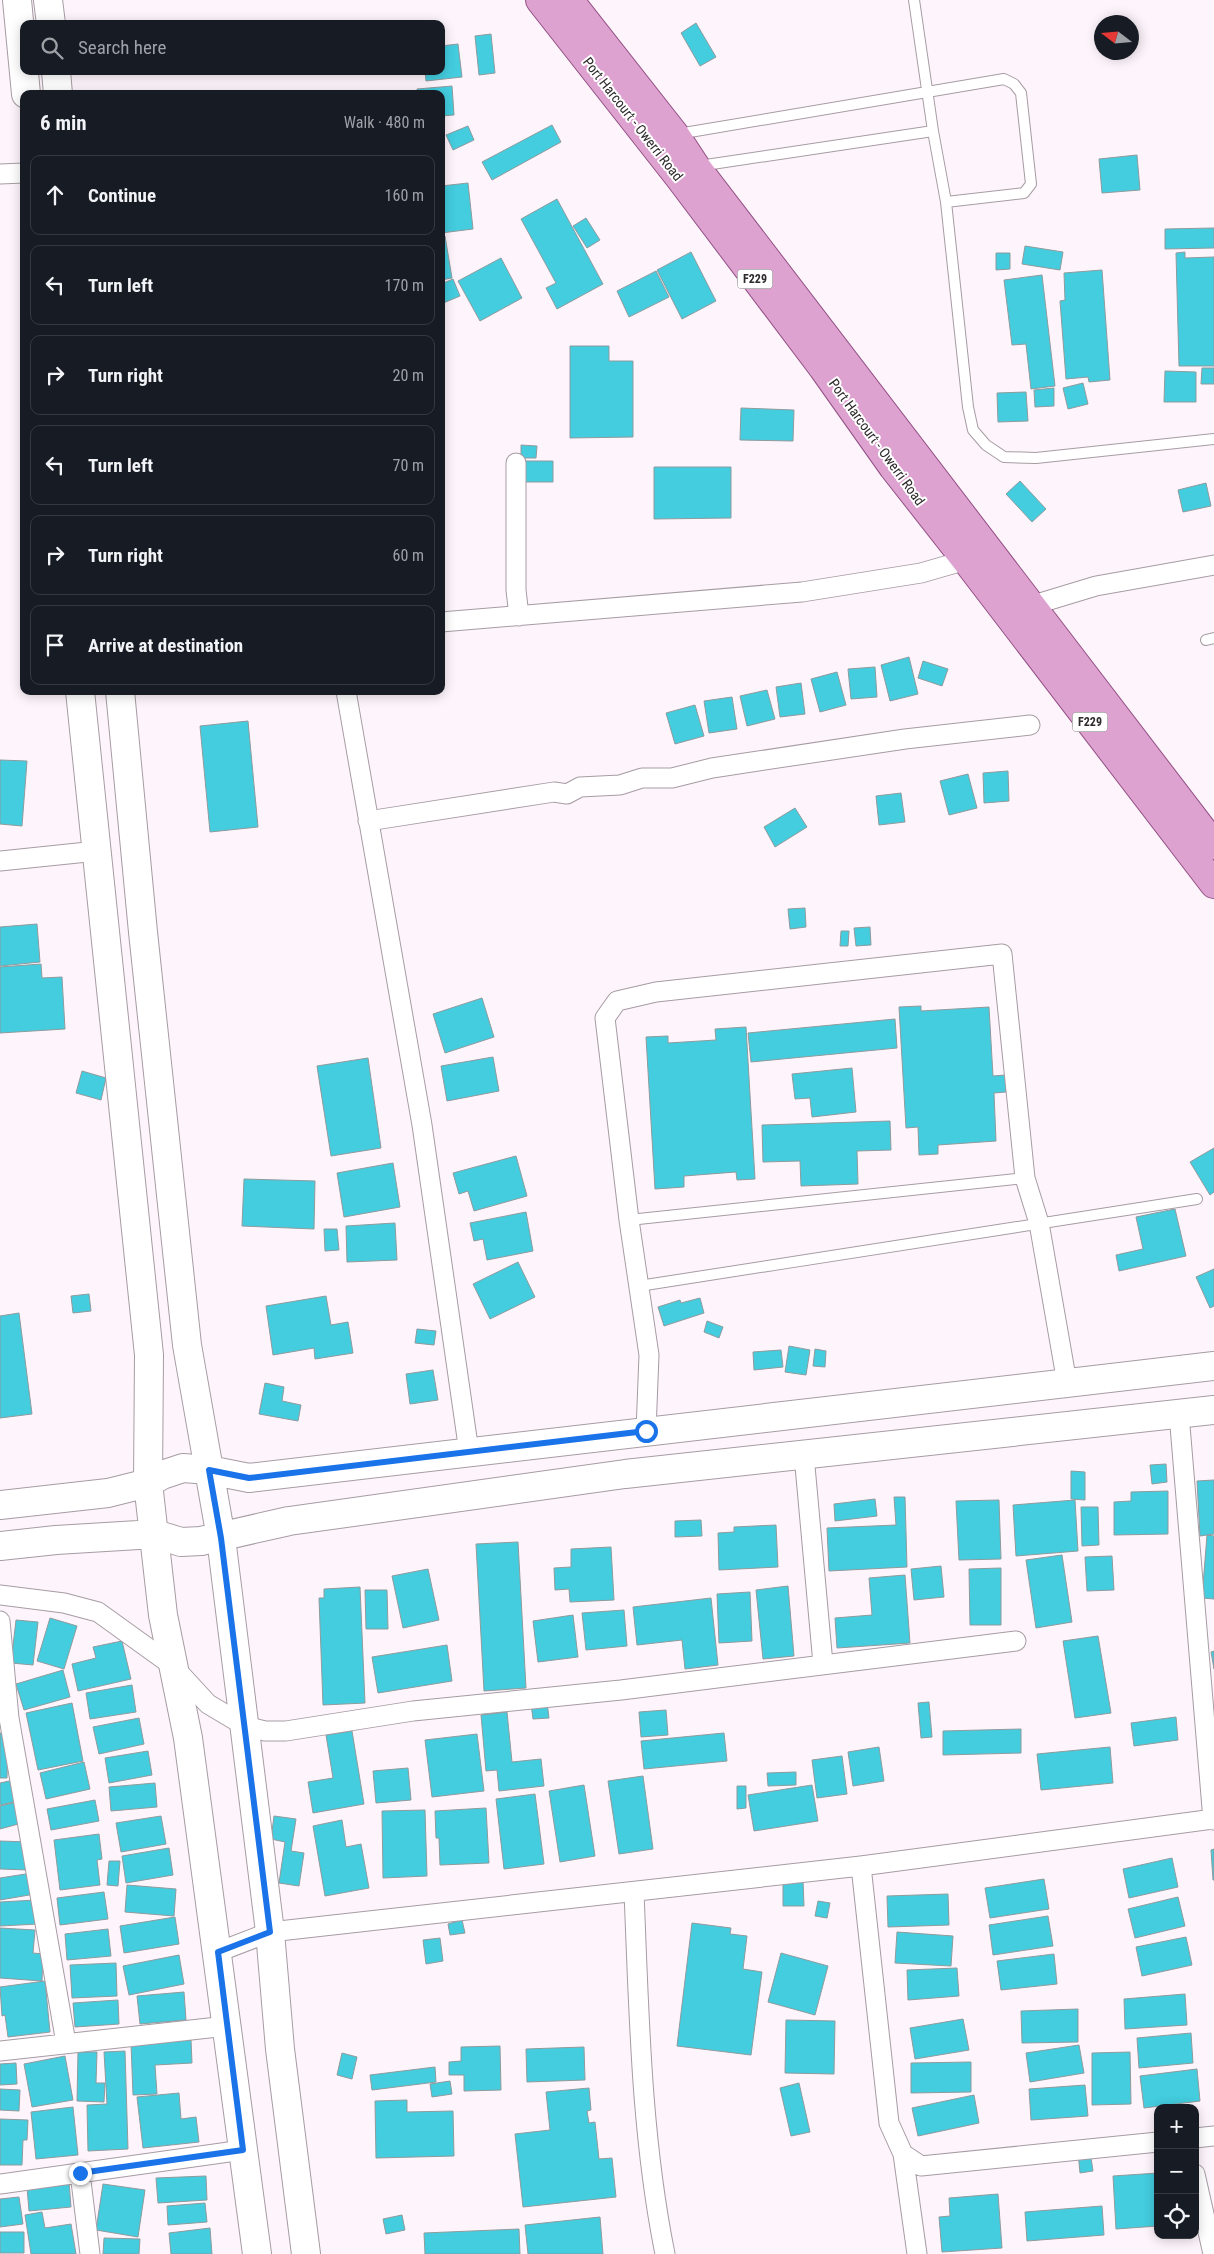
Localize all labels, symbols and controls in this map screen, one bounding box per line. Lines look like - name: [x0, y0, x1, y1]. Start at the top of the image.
- north arrow: [1094, 15, 1139, 60]
- search box: [20, 20, 445, 75]
- icon: search: [38, 34, 66, 62]
- text: Search here: [78, 36, 166, 59]
- street label: Port Harcourt - Owerri Road: [580, 54, 686, 184]
- text: 6 min: [40, 111, 87, 135]
- text: Walk · 480 m: [344, 113, 425, 132]
- icon: ahead: [41, 181, 69, 209]
- text: Continue: [88, 184, 156, 207]
- text: 160 m: [385, 186, 424, 205]
- road number: F229: [738, 270, 772, 288]
- icon: left: [41, 271, 69, 299]
- text: Turn left: [88, 274, 153, 297]
- text: 170 m: [385, 276, 424, 295]
- icon: right: [41, 361, 69, 389]
- text: Turn right: [88, 364, 163, 387]
- text: 20 m: [392, 366, 424, 385]
- street label: Port Harcourt - Owerri Road: [826, 376, 928, 508]
- icon: left: [41, 451, 69, 479]
- text: Turn left: [88, 454, 153, 477]
- text: 70 m: [392, 456, 424, 475]
- icon: right: [41, 541, 69, 569]
- text: Turn right: [88, 544, 163, 567]
- text: 60 m: [392, 546, 424, 565]
- icon: arrive: [41, 631, 69, 659]
- text: Arrive at destination: [88, 634, 243, 657]
- road number: F229: [1072, 712, 1108, 732]
- route start: [635, 1420, 658, 1443]
- map controls: [1154, 2104, 1199, 2239]
- button: +: [1154, 2104, 1199, 2149]
- button: −: [1154, 2149, 1199, 2194]
- route end: [69, 2162, 92, 2185]
- button: locate: [1154, 2194, 1199, 2239]

